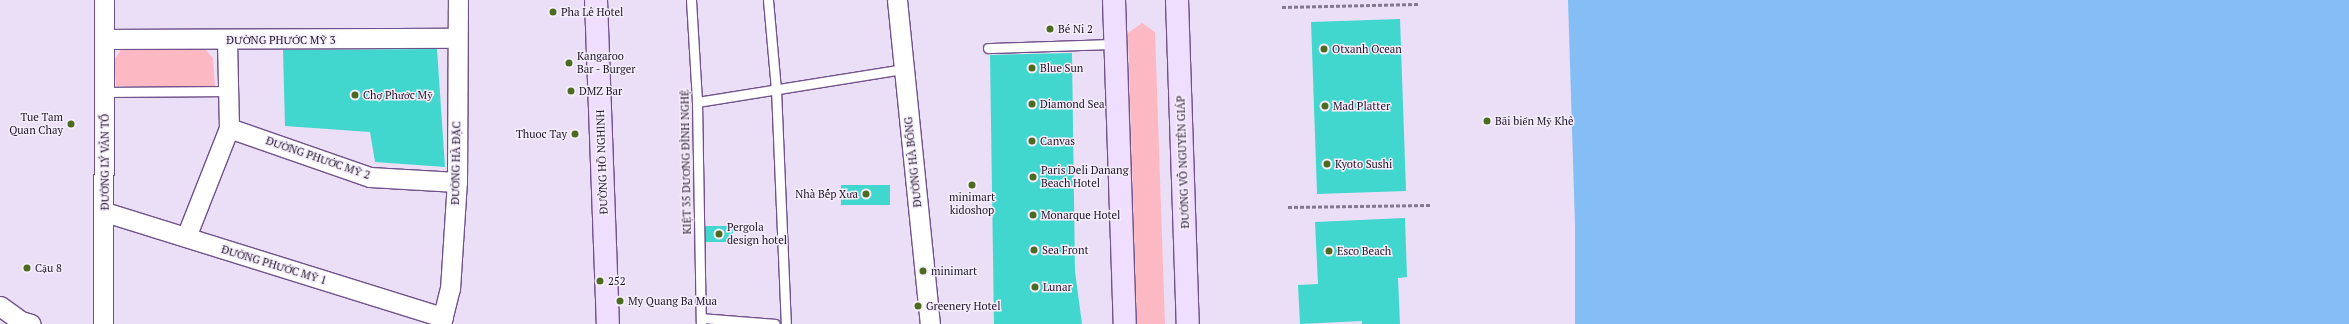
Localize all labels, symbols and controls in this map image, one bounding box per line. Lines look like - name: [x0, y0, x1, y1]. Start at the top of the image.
- place label: Pha Lê Hotel: [561, 5, 623, 19]
- marker: Pha Lê Hotel: [548, 7, 558, 17]
- place label: Bé Ni 2: [1058, 22, 1093, 36]
- marker: Bé Ni 2: [1045, 24, 1055, 34]
- street label: ĐƯỜNG PHƯỚC MỸ 3: [228, 33, 334, 47]
- place label: Otxanh Ocean: [1332, 42, 1402, 56]
- marker: Otxanh Ocean: [1319, 44, 1329, 54]
- place label: Kangaroo Bar - Burger: [577, 50, 636, 76]
- marker: Kangaroo Bar - Burger: [564, 58, 574, 68]
- place label: Blue Sun: [1040, 61, 1083, 75]
- marker: Blue Sun: [1027, 63, 1037, 73]
- place label: DMZ Bar: [579, 84, 622, 98]
- marker: DMZ Bar: [566, 86, 576, 96]
- place label: Chợ Phước Mỹ: [363, 88, 435, 102]
- marker: Chợ Phước Mỹ: [350, 90, 360, 100]
- street label: KIỆT 35 DƯƠNG ĐÌNH NGHỆ: [678, 90, 694, 234]
- street label: ĐƯỜNG VÕ NGUYÊN GIÁP: [1174, 95, 1192, 229]
- place label: Diamond Sea: [1040, 97, 1105, 111]
- marker: Diamond Sea: [1027, 99, 1037, 109]
- place label: Mad Platter: [1333, 99, 1390, 113]
- marker: Mad Platter: [1320, 101, 1330, 111]
- street label: ĐƯỜNG HỒ NGHINH: [594, 109, 610, 215]
- place label: Tue Tam Quan Chay: [9, 111, 63, 137]
- street label: ĐƯỜNG LÝ VĂN TỐ: [98, 114, 112, 210]
- place label: Bãi biển Mỹ Khê: [1495, 114, 1575, 128]
- street label: ĐƯỜNG HÀ BỔNG: [902, 116, 924, 208]
- marker: Bãi biển Mỹ Khê: [1482, 116, 1492, 126]
- marker: Tue Tam Quan Chay: [66, 119, 76, 129]
- street label: ĐƯỜNG HÀ ĐẶC: [449, 122, 463, 204]
- place label: Thuoc Tay: [516, 127, 567, 141]
- marker: Thuoc Tay: [570, 129, 580, 139]
- street label: ĐƯỜNG PHƯỚC MỸ 2: [265, 134, 371, 182]
- place label: Canvas: [1040, 134, 1075, 148]
- marker: Canvas: [1027, 136, 1037, 146]
- place label: Kyoto Sushi: [1335, 157, 1392, 171]
- marker: Kyoto Sushi: [1322, 159, 1332, 169]
- place label: Paris Deli Danang Beach Hotel: [1041, 164, 1128, 190]
- marker: Paris Deli Danang Beach Hotel: [1028, 172, 1038, 182]
- marker: minimart kidoshop: [967, 180, 977, 190]
- place label: Nhà Bếp Xưa: [794, 187, 858, 201]
- marker: Nhà Bếp Xưa: [861, 189, 871, 199]
- place label: minimart kidoshop: [949, 191, 995, 217]
- place label: Monarque Hotel: [1041, 208, 1120, 222]
- marker: Monarque Hotel: [1028, 210, 1038, 220]
- place label: Pergola design hotel: [727, 221, 787, 247]
- marker: Pergola design hotel: [714, 229, 724, 239]
- street label: ĐƯỜNG PHƯỚC MỸ 1: [221, 243, 327, 287]
- place label: Sea Front: [1042, 243, 1089, 257]
- place label: Esco Beach: [1337, 244, 1391, 258]
- marker: Sea Front: [1029, 245, 1039, 255]
- marker: Esco Beach: [1324, 246, 1334, 256]
- place label: Cậu 8: [35, 261, 63, 275]
- marker: Cậu 8: [22, 263, 32, 273]
- place label: minimart: [931, 264, 977, 278]
- marker: minimart: [918, 266, 928, 276]
- place label: 252: [608, 274, 626, 288]
- marker: 252: [595, 276, 605, 286]
- place label: Lunar: [1043, 280, 1072, 294]
- marker: Lunar: [1030, 282, 1040, 292]
- place label: My Quang Ba Mua: [628, 294, 717, 308]
- marker: My Quang Ba Mua: [615, 296, 625, 306]
- place label: Greenery Hotel: [926, 299, 1000, 313]
- marker: Greenery Hotel: [913, 301, 923, 311]

